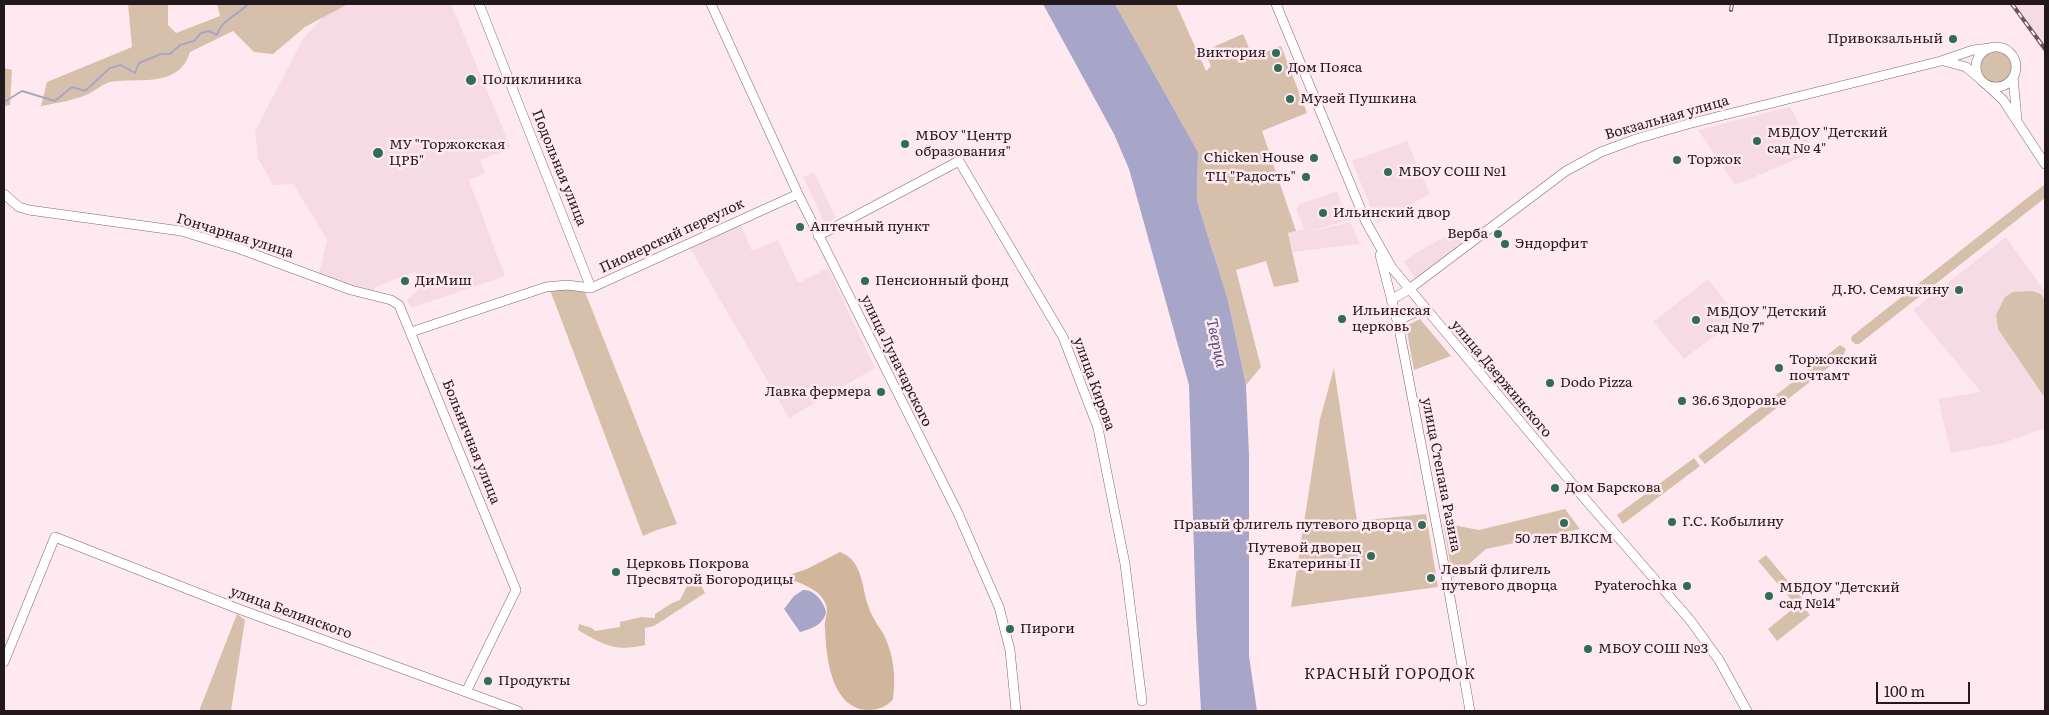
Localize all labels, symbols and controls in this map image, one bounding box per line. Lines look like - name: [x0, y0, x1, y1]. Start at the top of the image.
- place label: Привокзальный: [1827, 31, 1943, 47]
- marker: Привокзальный: [1947, 33, 1959, 45]
- place label: Виктория: [1196, 45, 1266, 61]
- marker: Виктория: [1270, 47, 1282, 59]
- place label: Дом Пояса: [1288, 60, 1362, 76]
- marker: Дом Пояса: [1272, 62, 1284, 74]
- place label: Поликлиника: [482, 72, 582, 88]
- marker: Поликлиника: [464, 73, 478, 87]
- place label: Музей Пушкина: [1300, 91, 1417, 107]
- street label: Вокзальная улица: [1603, 92, 1731, 144]
- marker: Музей Пушкина: [1284, 93, 1296, 105]
- street label: Подольная улица: [528, 107, 590, 229]
- place label: МБДОУ "Детский сад № 4": [1767, 125, 1888, 158]
- place label: МБОУ "Центр образования": [915, 128, 1012, 160]
- marker: МБДОУ "Детский сад № 4": [1751, 135, 1763, 147]
- place label: МУ "Торжокская ЦРБ": [389, 137, 505, 170]
- marker: МБОУ "Центр образования": [899, 138, 911, 150]
- marker: МУ "Торжокская ЦРБ": [371, 146, 385, 160]
- place label: Chicken House: [1204, 150, 1304, 166]
- marker: Chicken House: [1308, 152, 1320, 164]
- place label: Торжок: [1687, 152, 1741, 168]
- marker: Торжок: [1671, 154, 1683, 166]
- place label: МБОУ СОШ №1: [1398, 164, 1506, 180]
- marker: МБОУ СОШ №1: [1382, 166, 1394, 178]
- place label: ТЦ "Радость": [1205, 169, 1296, 185]
- marker: ТЦ "Радость": [1300, 171, 1312, 183]
- street label: Пионерский переулок: [597, 195, 747, 277]
- place label: Ильинский двор: [1333, 205, 1450, 221]
- marker: Ильинский двор: [1317, 207, 1329, 219]
- street label: Гончарная улица: [174, 210, 296, 262]
- place label: Аптечный пункт: [810, 219, 930, 235]
- marker: Аптечный пункт: [794, 221, 806, 233]
- place label: Верба: [1447, 226, 1488, 242]
- marker: Верба: [1492, 228, 1504, 240]
- place label: Эндорфит: [1515, 236, 1588, 252]
- marker: Эндорфит: [1499, 238, 1511, 250]
- place label: ДиМиш: [415, 273, 472, 289]
- place label: Пенсионный фонд: [875, 273, 1009, 289]
- marker: ДиМиш: [399, 275, 411, 287]
- marker: Пенсионный фонд: [859, 275, 871, 287]
- place label: Д.Ю. Семячкину: [1832, 282, 1949, 298]
- marker: Д.Ю. Семячкину: [1953, 284, 1965, 296]
- street label: улица Луначарского: [857, 292, 935, 430]
- place label: Ильинская церковь: [1352, 303, 1431, 336]
- place label: МБДОУ "Детский сад № 7": [1706, 304, 1827, 336]
- marker: Ильинская церковь: [1336, 313, 1348, 325]
- marker: МБДОУ "Детский сад № 7": [1690, 314, 1702, 326]
- water label: Тверца: [1202, 317, 1230, 369]
- street label: улица Дзержинского: [1447, 317, 1555, 441]
- street label: улица Кирова: [1069, 335, 1119, 433]
- place label: Торжокский почтамт: [1789, 352, 1877, 384]
- marker: Торжокский почтамт: [1773, 362, 1785, 374]
- place label: Dodo Pizza: [1560, 375, 1633, 391]
- street label: Больничная улица: [438, 377, 504, 507]
- marker: Dodo Pizza: [1544, 377, 1556, 389]
- place label: Лавка фермера: [765, 384, 871, 400]
- marker: Лавка фермера: [875, 386, 887, 398]
- place label: 36.6 Здоровье: [1692, 393, 1786, 409]
- marker: 36.6 Здоровье: [1676, 395, 1688, 407]
- street label: улица Степана Разина: [1418, 396, 1464, 554]
- place label: Дом Барскова: [1565, 480, 1661, 496]
- marker: Дом Барскова: [1549, 482, 1561, 494]
- place label: Г.С. Кобылину: [1682, 514, 1783, 530]
- marker: Г.С. Кобылину: [1666, 516, 1678, 528]
- place label: Правый флигель путевого дворца: [1173, 517, 1412, 533]
- marker: 50 лет ВЛКСМ: [1558, 517, 1570, 529]
- marker: Правый флигель путевого дворца: [1416, 519, 1428, 531]
- place label: 50 лет ВЛКСМ: [1515, 531, 1613, 547]
- place label: Путевой дворец Екатерины II: [1248, 540, 1361, 572]
- marker: Путевой дворец Екатерины II: [1365, 550, 1377, 562]
- place label: Церковь Покрова Пресвятой Богородицы: [626, 556, 794, 588]
- place label: Левый флигель путевого дворца: [1441, 562, 1557, 594]
- marker: Церковь Покрова Пресвятой Богородицы: [610, 566, 622, 578]
- marker: Левый флигель путевого дворца: [1425, 572, 1437, 584]
- place label: Pyaterochka: [1594, 578, 1677, 594]
- marker: Pyaterochka: [1681, 580, 1693, 592]
- place label: МБДОУ "Детский сад №14": [1779, 580, 1900, 612]
- street label: улица Белинского: [228, 583, 354, 643]
- marker: МБДОУ "Детский сад №14": [1763, 590, 1775, 602]
- place label: Пироги: [1020, 621, 1075, 637]
- marker: Пироги: [1004, 623, 1016, 635]
- place label: МБОУ СОШ №3: [1598, 641, 1708, 657]
- marker: МБОУ СОШ №3: [1582, 643, 1594, 655]
- district label: КРАСНЫЙ ГОРОДОК: [1302, 666, 1478, 684]
- scale bar: [1879, 672, 1973, 704]
- place label: Продукты: [498, 673, 571, 689]
- marker: Продукты: [482, 675, 494, 687]
- text: 100 m: [1884, 679, 1925, 702]

